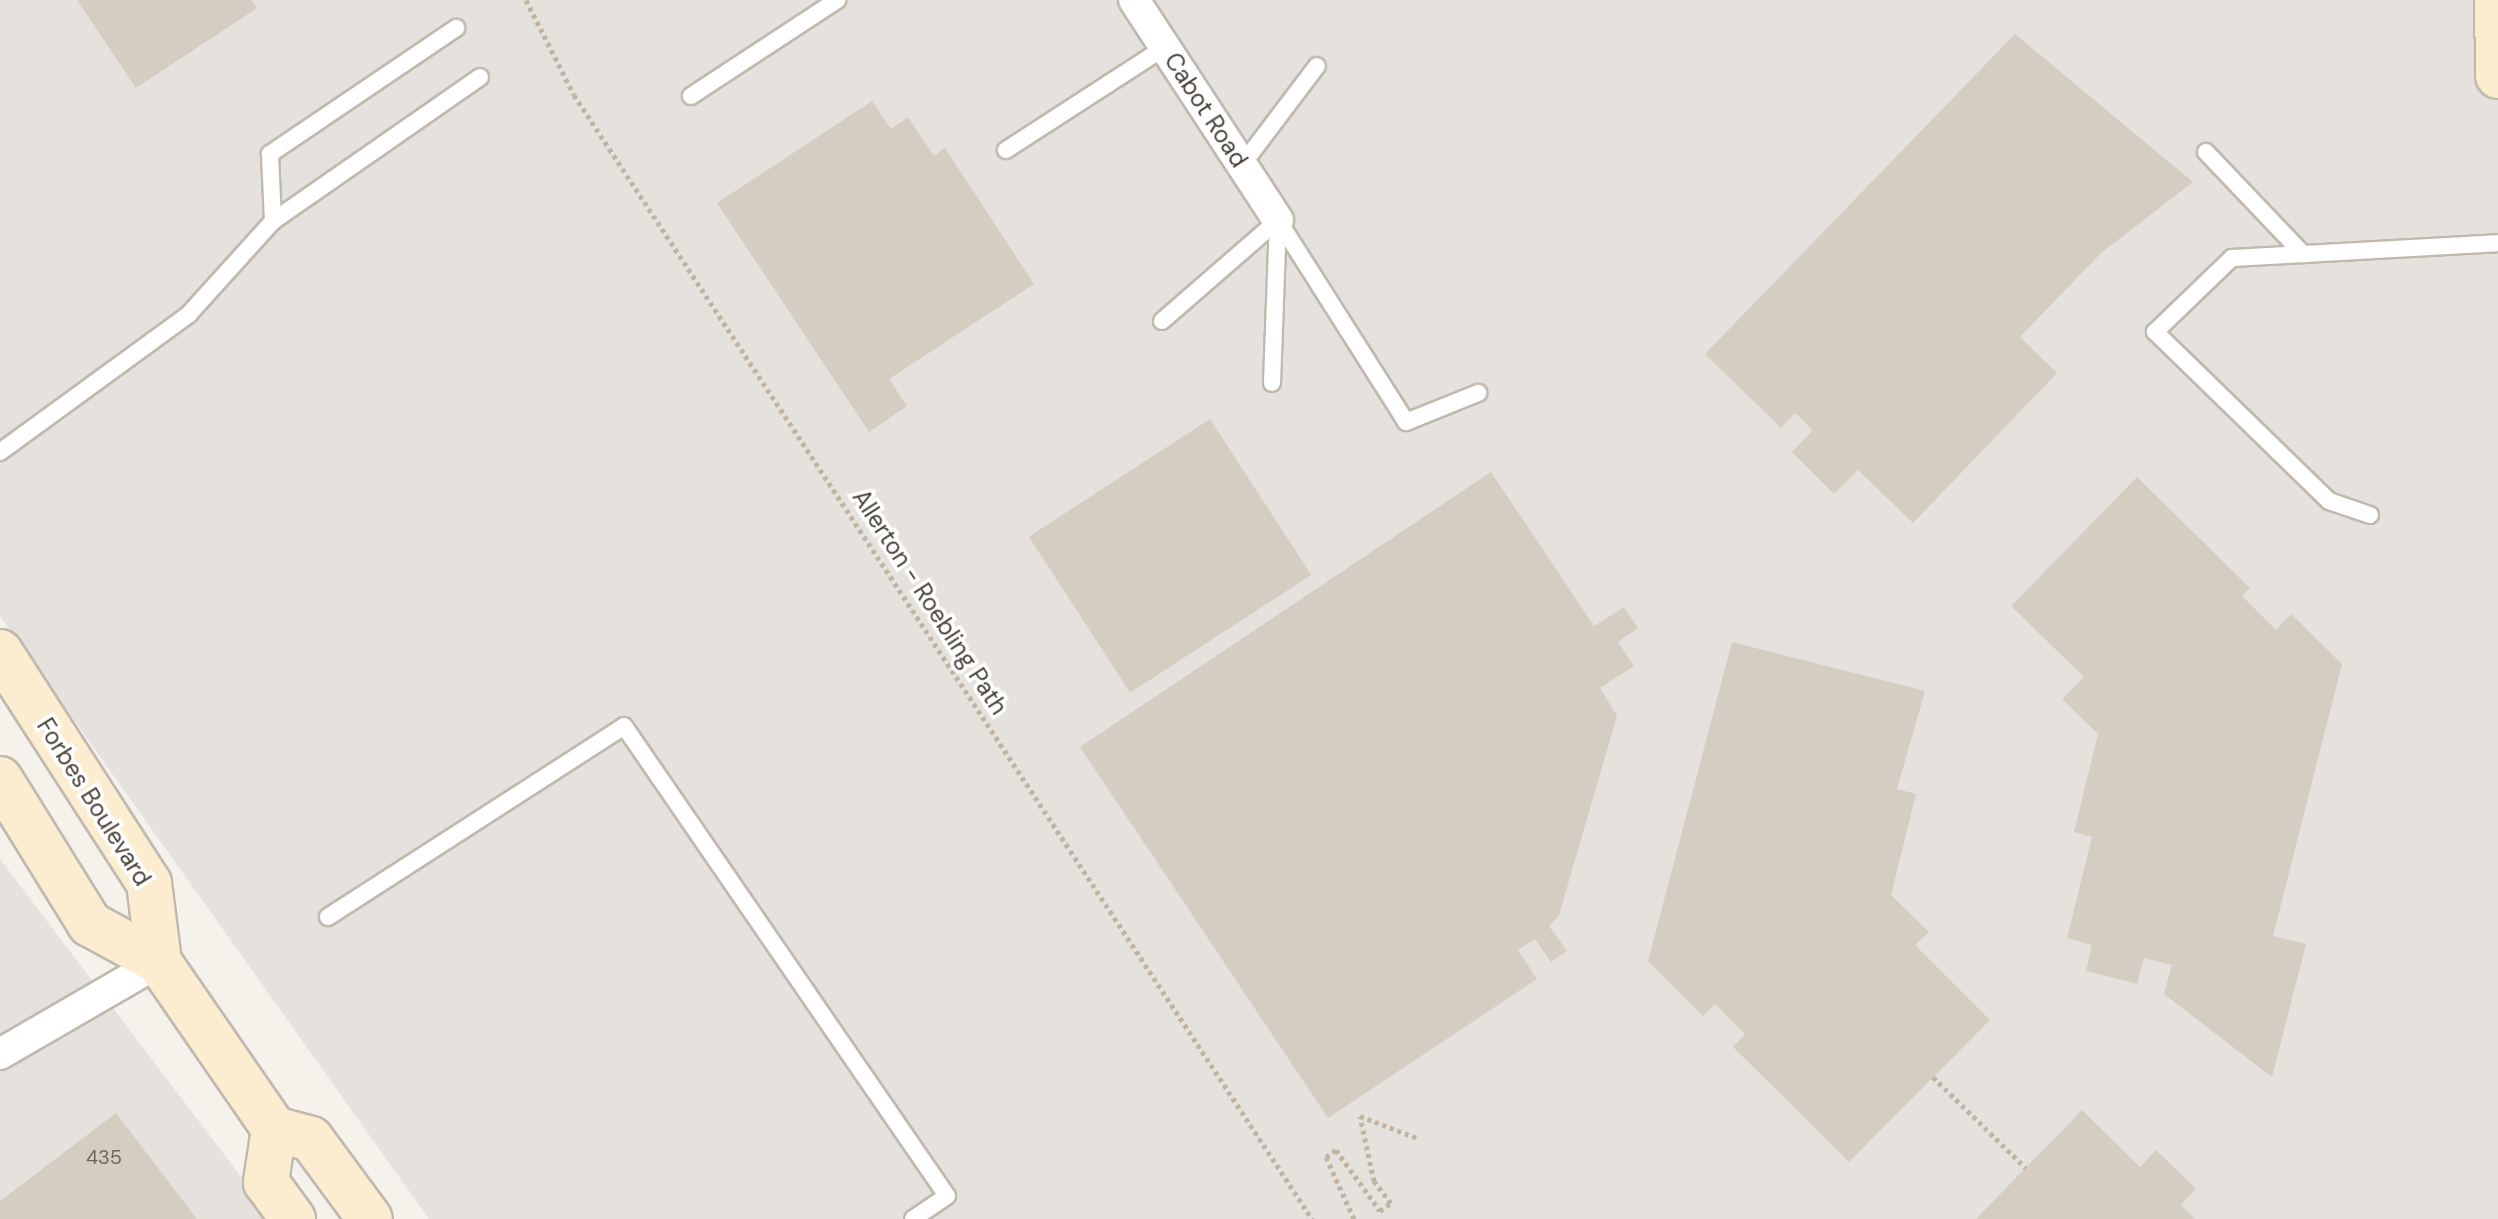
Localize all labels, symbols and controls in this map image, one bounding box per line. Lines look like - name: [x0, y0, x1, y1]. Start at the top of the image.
- street label: Cabot Road: [1158, 47, 1254, 173]
- street label: Allerton - Roebling Path: [846, 484, 1014, 720]
- street label: Forbes Boulevard: [31, 713, 157, 891]
- house number: 435: [86, 1145, 122, 1169]

